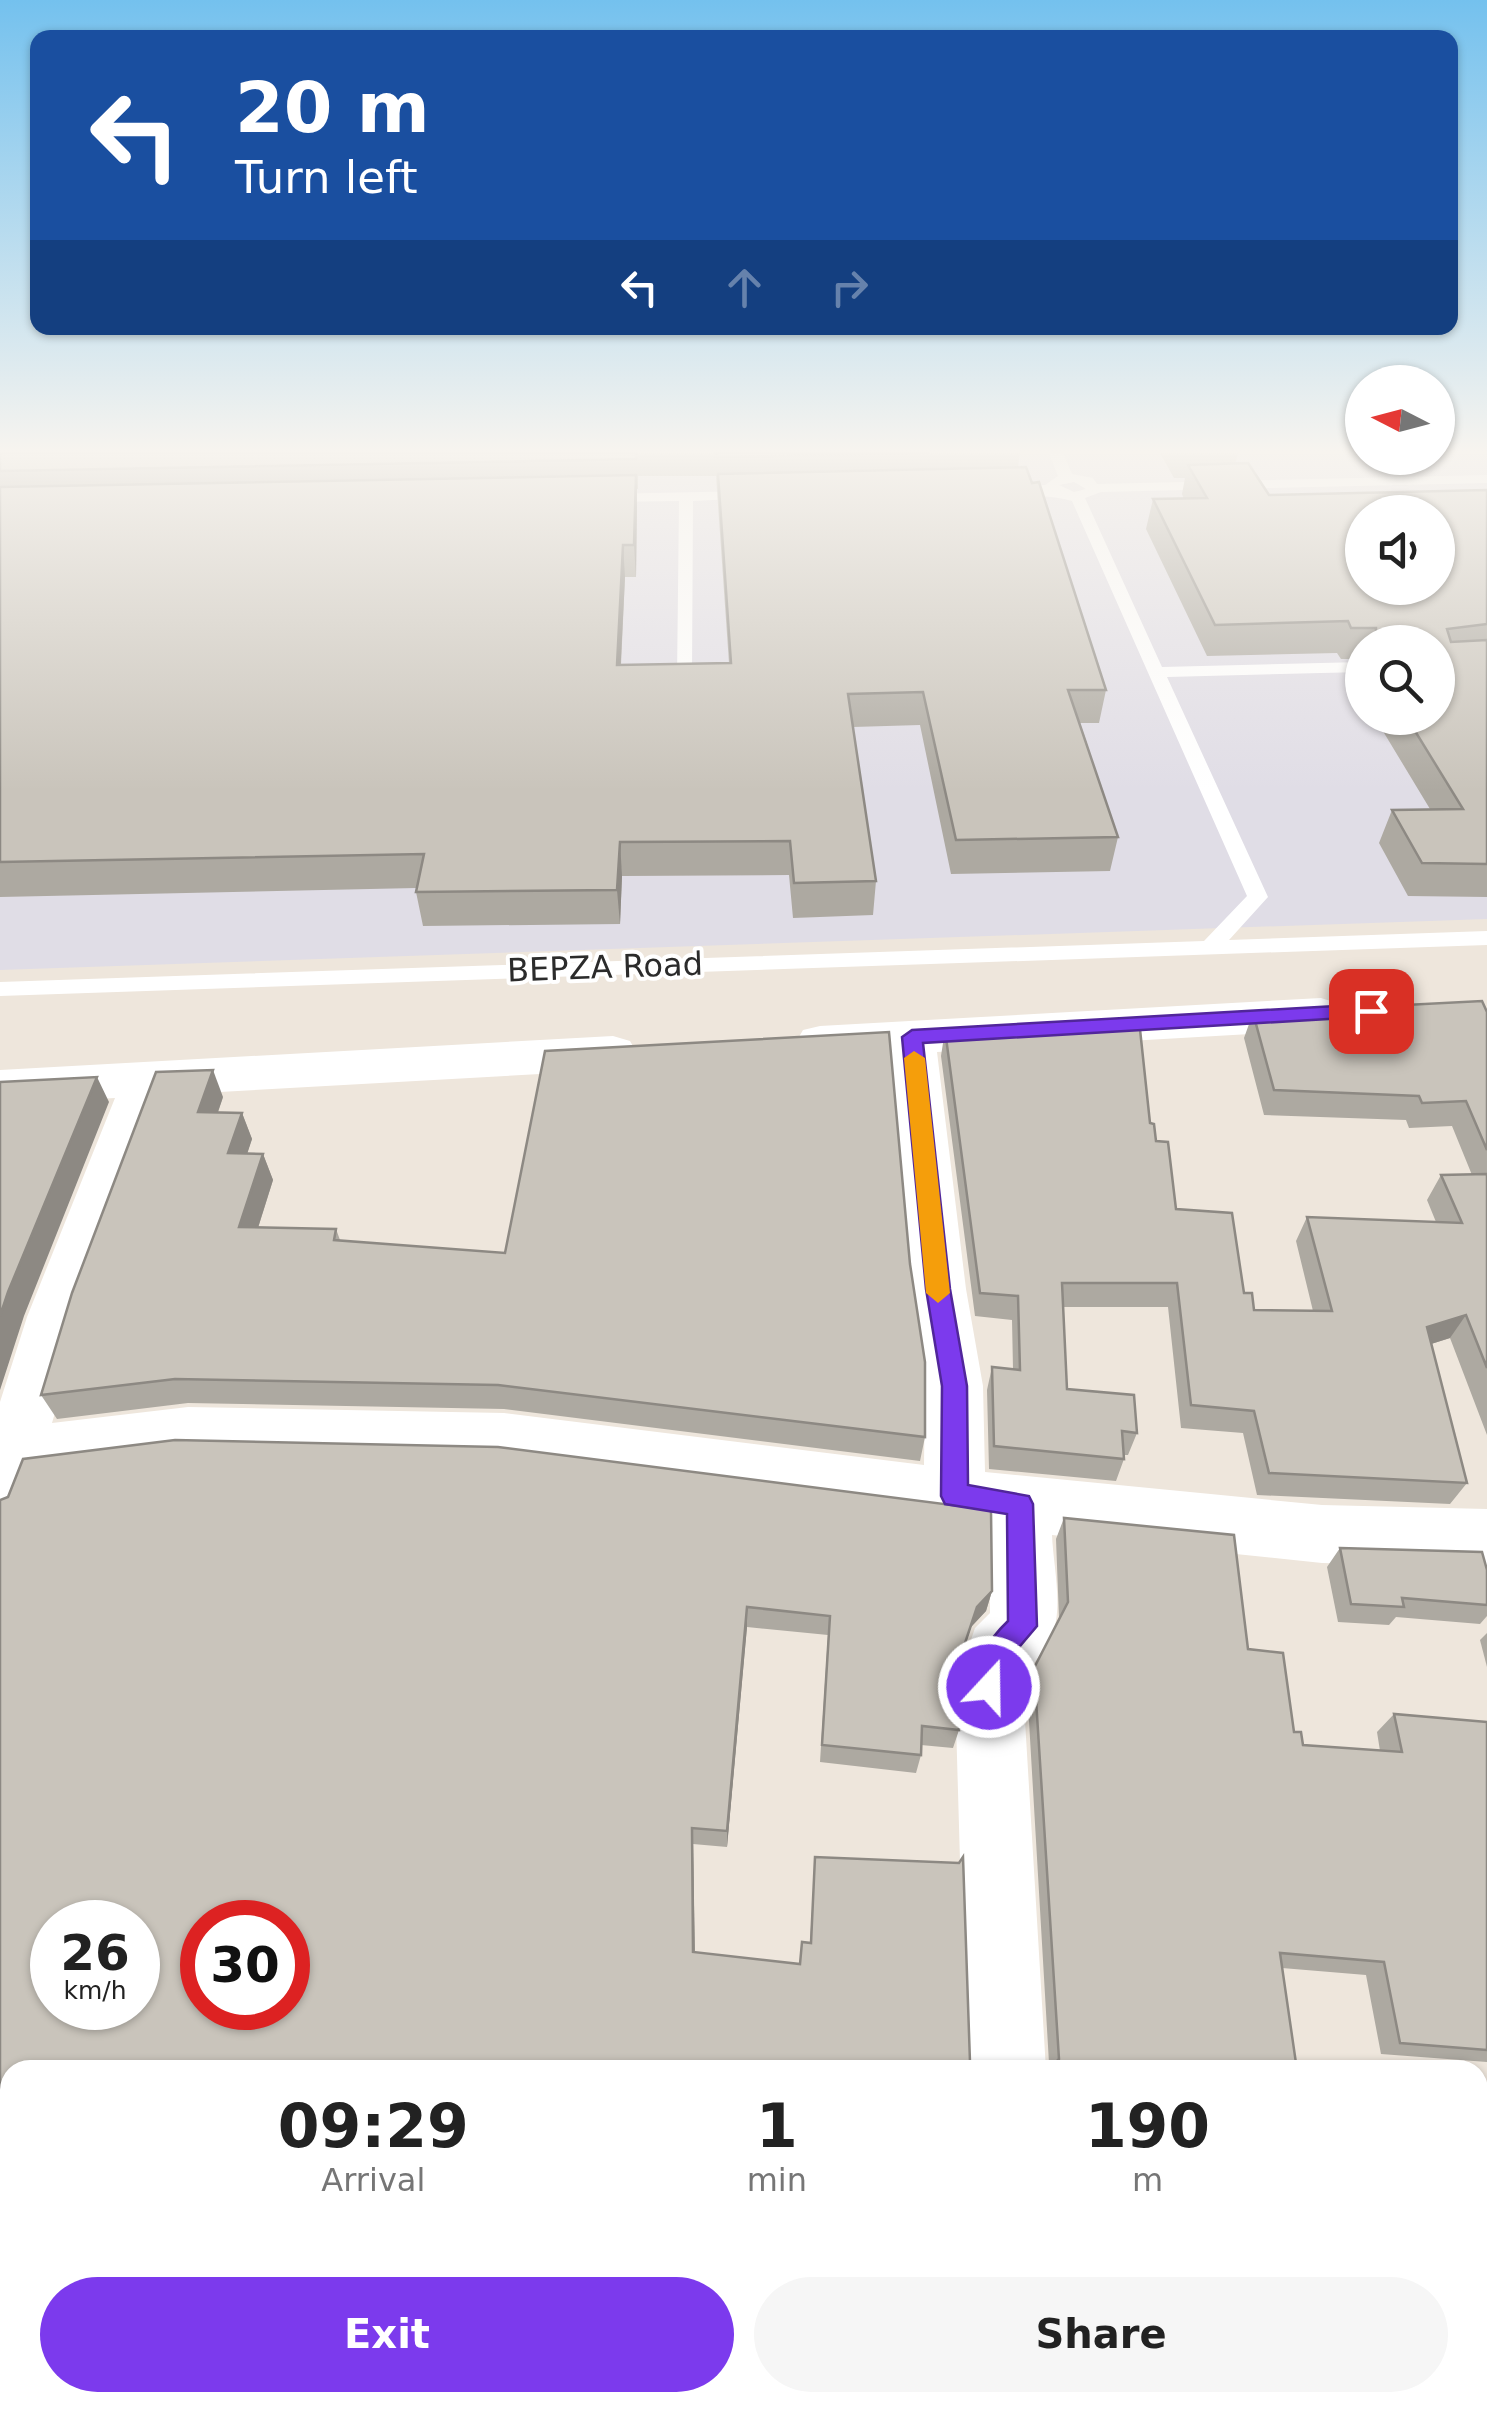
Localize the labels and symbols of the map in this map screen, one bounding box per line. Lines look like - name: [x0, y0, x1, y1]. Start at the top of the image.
- north arrow: [1345, 365, 1455, 475]
- street label: BEPZA Road: [507, 945, 703, 989]
- pin: [1329, 969, 1414, 1054]
- position arrow: [937, 1635, 1041, 1739]
- speed limit sign: 30: [180, 1900, 310, 2030]

